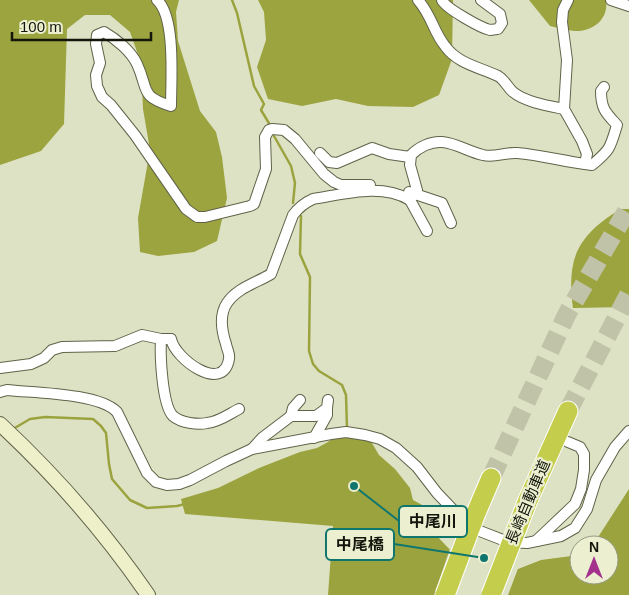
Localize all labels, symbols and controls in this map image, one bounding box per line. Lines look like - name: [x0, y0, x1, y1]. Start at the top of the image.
- scale bar: [12, 10, 151, 42]
- text: 100 m: [20, 18, 62, 35]
- street label: 長崎自動車道: [502, 457, 553, 547]
- callout: 中尾川: [399, 506, 467, 537]
- text: 中尾川: [409, 513, 457, 530]
- callout: 中尾橋: [326, 529, 394, 560]
- north arrow: [569, 535, 619, 585]
- text: 中尾橋: [336, 536, 384, 553]
- text: N: [589, 539, 599, 555]

